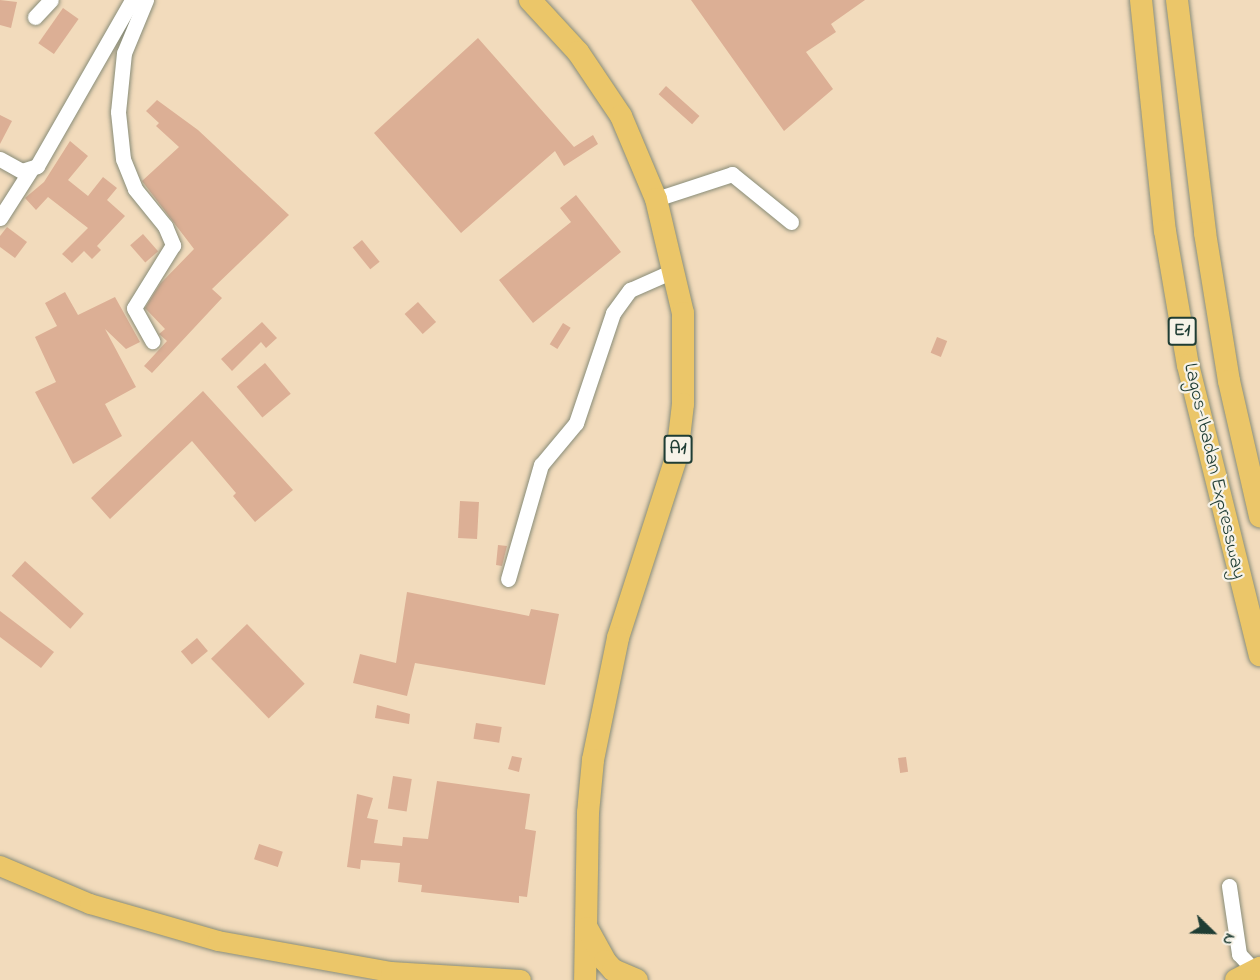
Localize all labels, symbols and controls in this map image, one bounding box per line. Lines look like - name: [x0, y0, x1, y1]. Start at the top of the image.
- road number: E1: [1167, 316, 1197, 346]
- street label: Lagos-Ibadan Expressway: [1177, 361, 1251, 581]
- road number: A1: [663, 434, 693, 464]
- north arrow: [1182, 902, 1242, 962]
- text: N: [1215, 929, 1242, 949]

